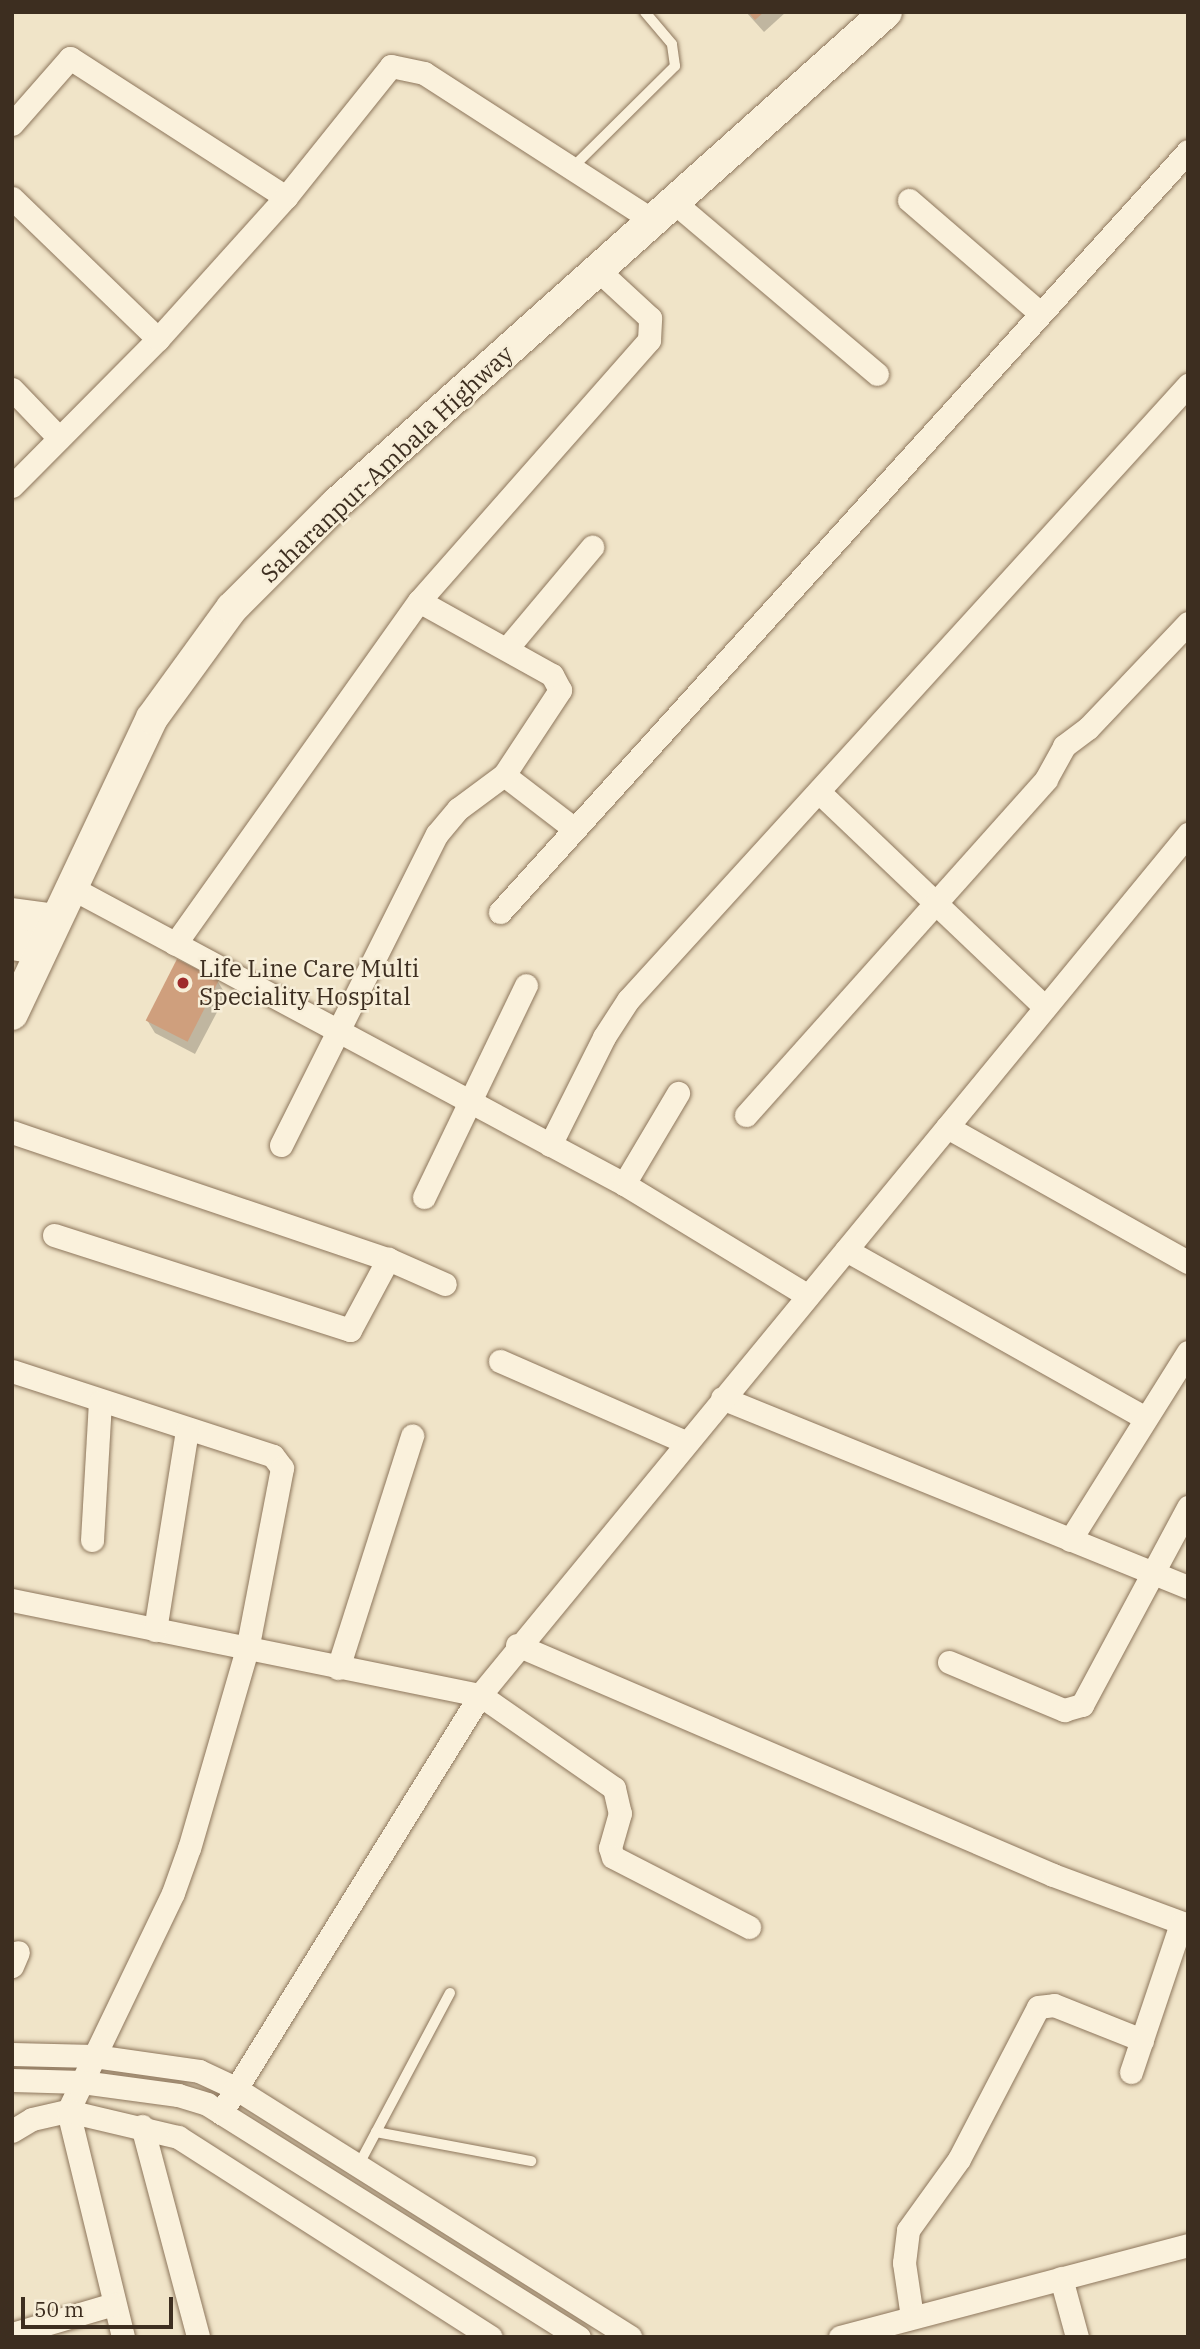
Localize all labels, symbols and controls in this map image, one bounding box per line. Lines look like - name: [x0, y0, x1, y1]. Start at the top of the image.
- street label: Saharanpur-Ambala Highway: [255, 339, 519, 589]
- place label: Life Line Care Multi Speciality Hospital: [199, 955, 419, 1011]
- marker: Life Line Care Multi Speciality Hospital: [173, 973, 193, 993]
- scale bar: [24, 2282, 177, 2326]
- text: 50 m: [34, 2295, 84, 2323]

